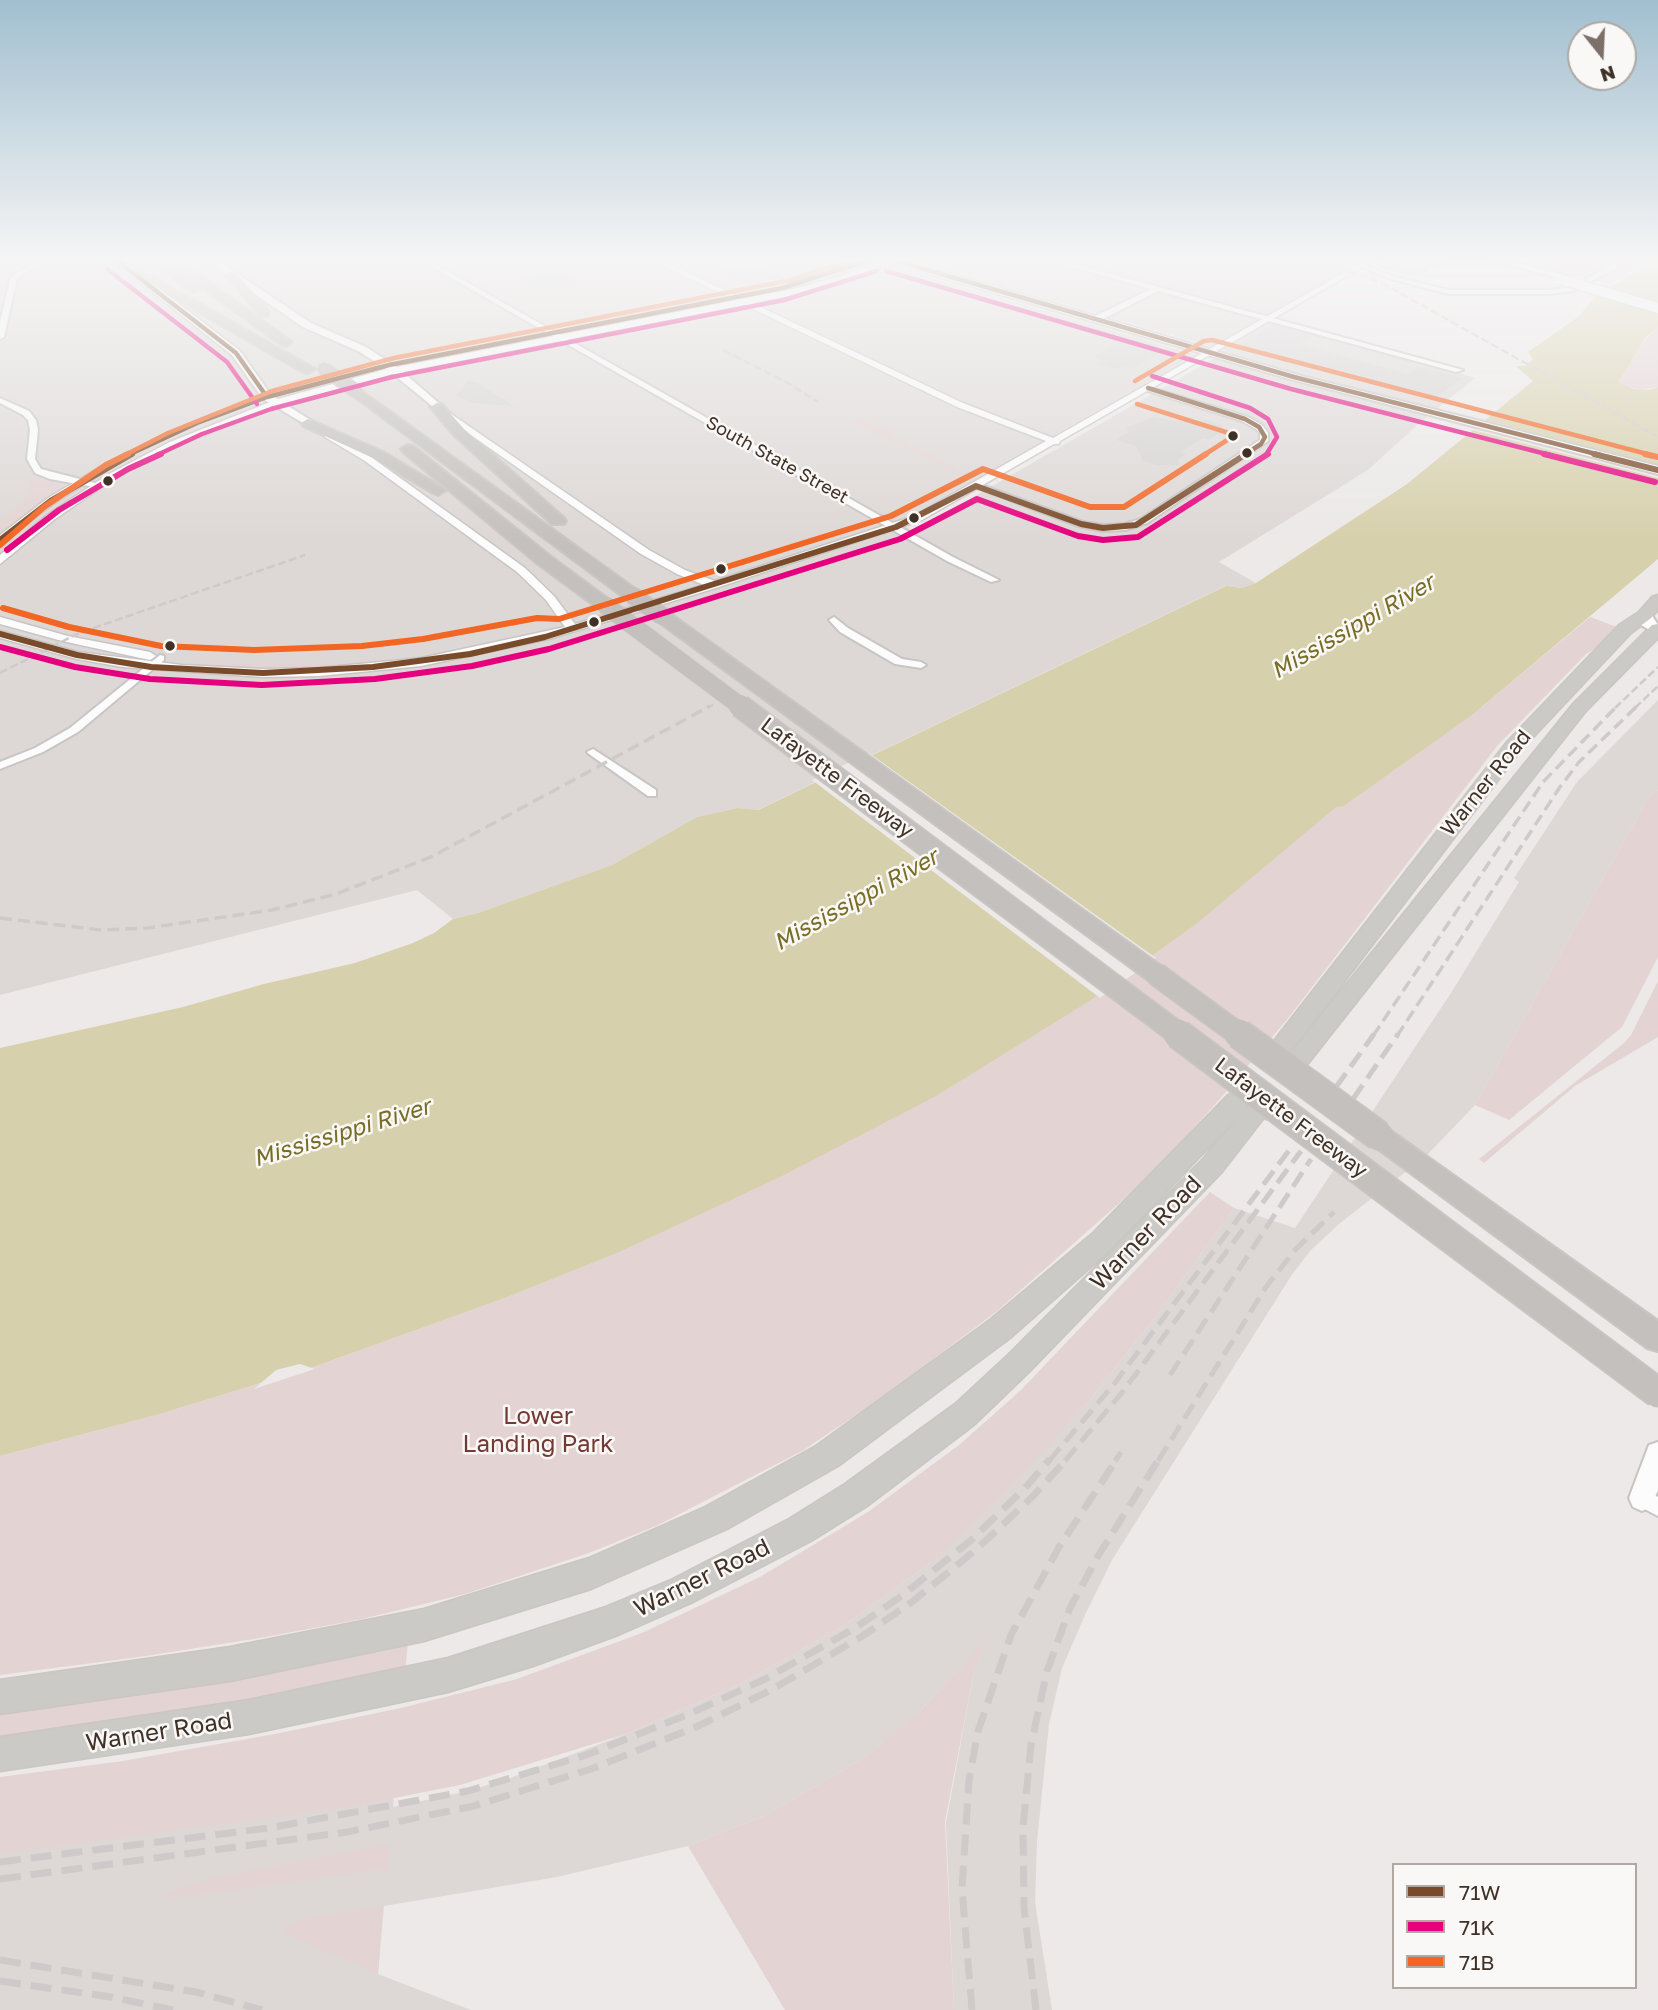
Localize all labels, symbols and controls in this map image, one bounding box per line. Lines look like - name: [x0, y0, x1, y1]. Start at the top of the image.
- north arrow: [1567, 21, 1637, 91]
- text: N: [1598, 61, 1618, 88]
- street label: South State Street: [702, 412, 852, 508]
- unlabelled marker: [1226, 429, 1240, 443]
- unlabelled marker: [1240, 446, 1254, 460]
- unlabelled marker: [101, 474, 115, 488]
- unlabelled marker: [907, 511, 921, 525]
- unlabelled marker: [714, 562, 728, 576]
- water label: Mississippi River: [1267, 569, 1439, 685]
- unlabelled marker: [587, 615, 601, 629]
- unlabelled marker: [163, 639, 177, 653]
- street label: Lafayette Freeway: [756, 712, 918, 844]
- street label: Warner Road: [1436, 725, 1536, 841]
- water label: Mississippi River: [769, 843, 943, 957]
- street label: Lafayette Freeway: [1210, 1052, 1372, 1184]
- water label: Mississippi River: [250, 1093, 434, 1173]
- street label: Warner Road: [1084, 1170, 1208, 1296]
- park label: Lower Landing Park: [463, 1402, 613, 1458]
- street label: Warner Road: [629, 1533, 775, 1623]
- street label: Warner Road: [84, 1706, 234, 1758]
- legend: [1392, 1863, 1637, 1989]
- text: 71W: [1459, 1879, 1500, 1905]
- text: 71K: [1459, 1914, 1495, 1940]
- text: 71B: [1459, 1949, 1494, 1975]

